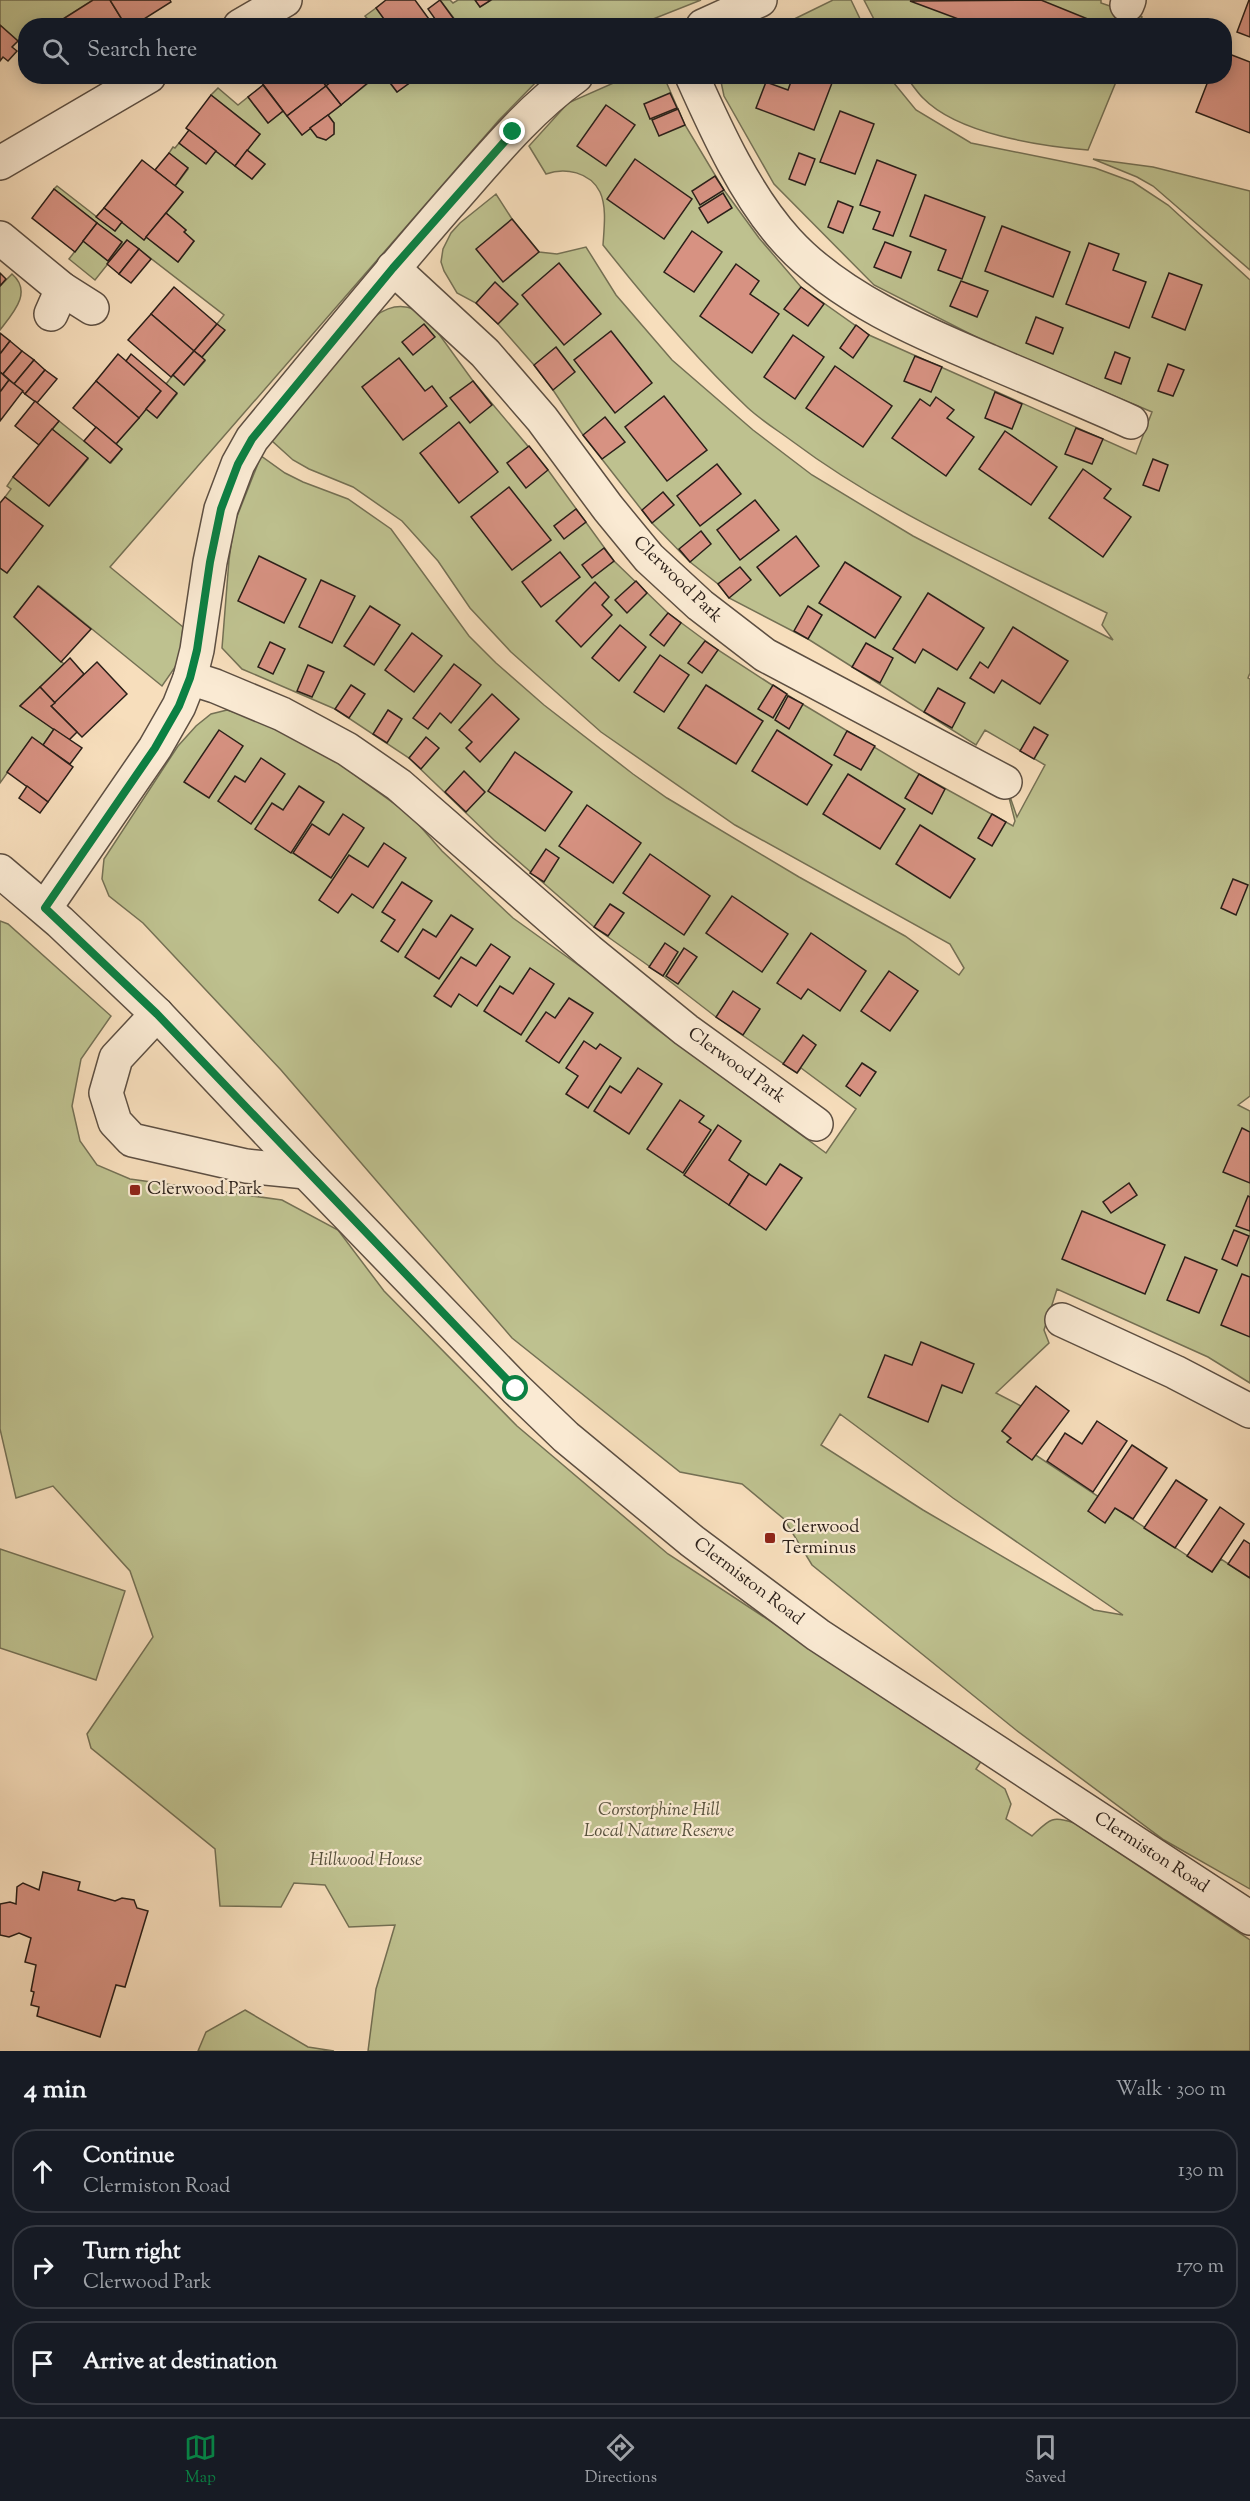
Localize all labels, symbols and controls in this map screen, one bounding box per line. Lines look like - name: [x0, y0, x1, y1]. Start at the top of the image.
- search box: [18, 18, 1232, 84]
- icon: search: [39, 35, 72, 68]
- text: Search here: [87, 35, 197, 67]
- route end: [499, 118, 525, 144]
- street label: Clerwood Park: [626, 531, 728, 630]
- street label: Clerwood Park: [682, 1022, 791, 1111]
- place label: Clerwood Park: [147, 1177, 263, 1203]
- marker: Clerwood Park: [128, 1183, 142, 1197]
- route start: [502, 1375, 528, 1401]
- place label: Clerwood Terminus: [782, 1515, 859, 1562]
- marker: Clerwood Terminus: [763, 1531, 777, 1545]
- street label: Clermiston Road: [687, 1532, 809, 1632]
- park label: Corstorphine Hill Local Nature Reserve: [584, 1798, 734, 1845]
- street label: Clermiston Road: [1088, 1806, 1214, 1900]
- park label: Hillwood House: [310, 1848, 422, 1874]
- text: 4 min: [24, 2072, 87, 2109]
- text: Walk · 300 m: [1116, 2076, 1226, 2105]
- text: Continue: [83, 2141, 174, 2173]
- icon: ahead: [26, 2155, 59, 2188]
- text: 130 m: [1178, 2157, 1224, 2186]
- text: Clermiston Road: [83, 2173, 230, 2202]
- text: Turn right: [83, 2237, 180, 2269]
- icon: right: [26, 2251, 59, 2284]
- text: 170 m: [1176, 2253, 1224, 2282]
- text: Clerwood Park: [83, 2269, 211, 2298]
- icon: arrive: [26, 2347, 59, 2380]
- text: Arrive at destination: [83, 2347, 278, 2379]
- tab: Map: [184, 2431, 217, 2490]
- tab: Directions: [585, 2431, 657, 2490]
- tab: Saved: [1025, 2431, 1066, 2490]

